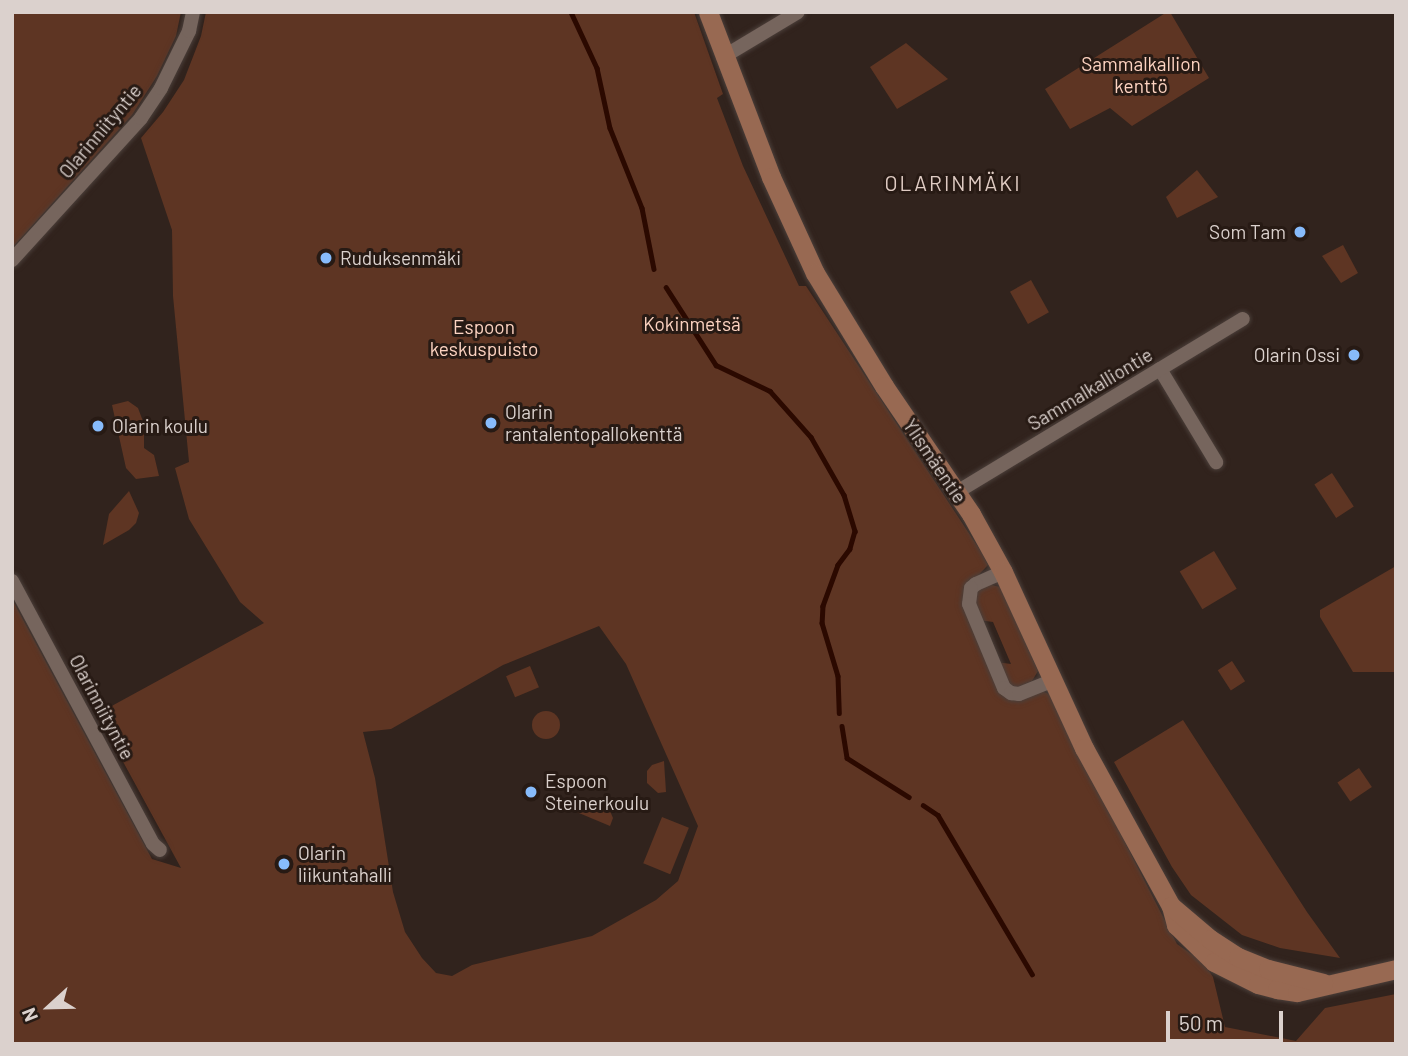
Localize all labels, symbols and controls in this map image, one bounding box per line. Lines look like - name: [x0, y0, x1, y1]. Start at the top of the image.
- park label: Sammalkallion kenttö: [1081, 53, 1201, 97]
- street label: Olarinniityntie: [54, 79, 146, 183]
- district label: OLARINMÄKI: [886, 170, 1020, 196]
- place label: Som Tam: [1209, 221, 1286, 243]
- marker: Som Tam: [1292, 224, 1308, 240]
- place label: Ruduksenmäki: [340, 247, 461, 269]
- marker: Ruduksenmäki: [318, 250, 334, 266]
- park label: Kokinmetsä: [643, 313, 741, 335]
- park label: Espoon keskuspuisto: [430, 316, 538, 360]
- street label: Sammalkalliontie: [1024, 343, 1156, 435]
- place label: Olarin Ossi: [1254, 344, 1340, 366]
- marker: Olarin Ossi: [1346, 347, 1362, 363]
- place label: Olarin rantalentopallokenttä: [505, 401, 683, 445]
- place label: Olarin koulu: [112, 415, 208, 437]
- marker: Olarin rantalentopallokenttä: [483, 415, 499, 431]
- street label: Ylismäentie: [899, 415, 971, 507]
- marker: Olarin koulu: [90, 418, 106, 434]
- street label: Olarinniityntie: [65, 651, 139, 763]
- place label: Espoon Steinerkoulu: [545, 770, 649, 814]
- marker: Espoon Steinerkoulu: [523, 784, 539, 800]
- place label: Olarin liikuntahalli: [298, 842, 392, 886]
- marker: Olarin liikuntahalli: [276, 856, 292, 872]
- north arrow: [14, 972, 84, 1042]
- scale bar: [1170, 996, 1287, 1040]
- text: N: [16, 1005, 42, 1025]
- text: 50 m: [1179, 1010, 1223, 1035]

